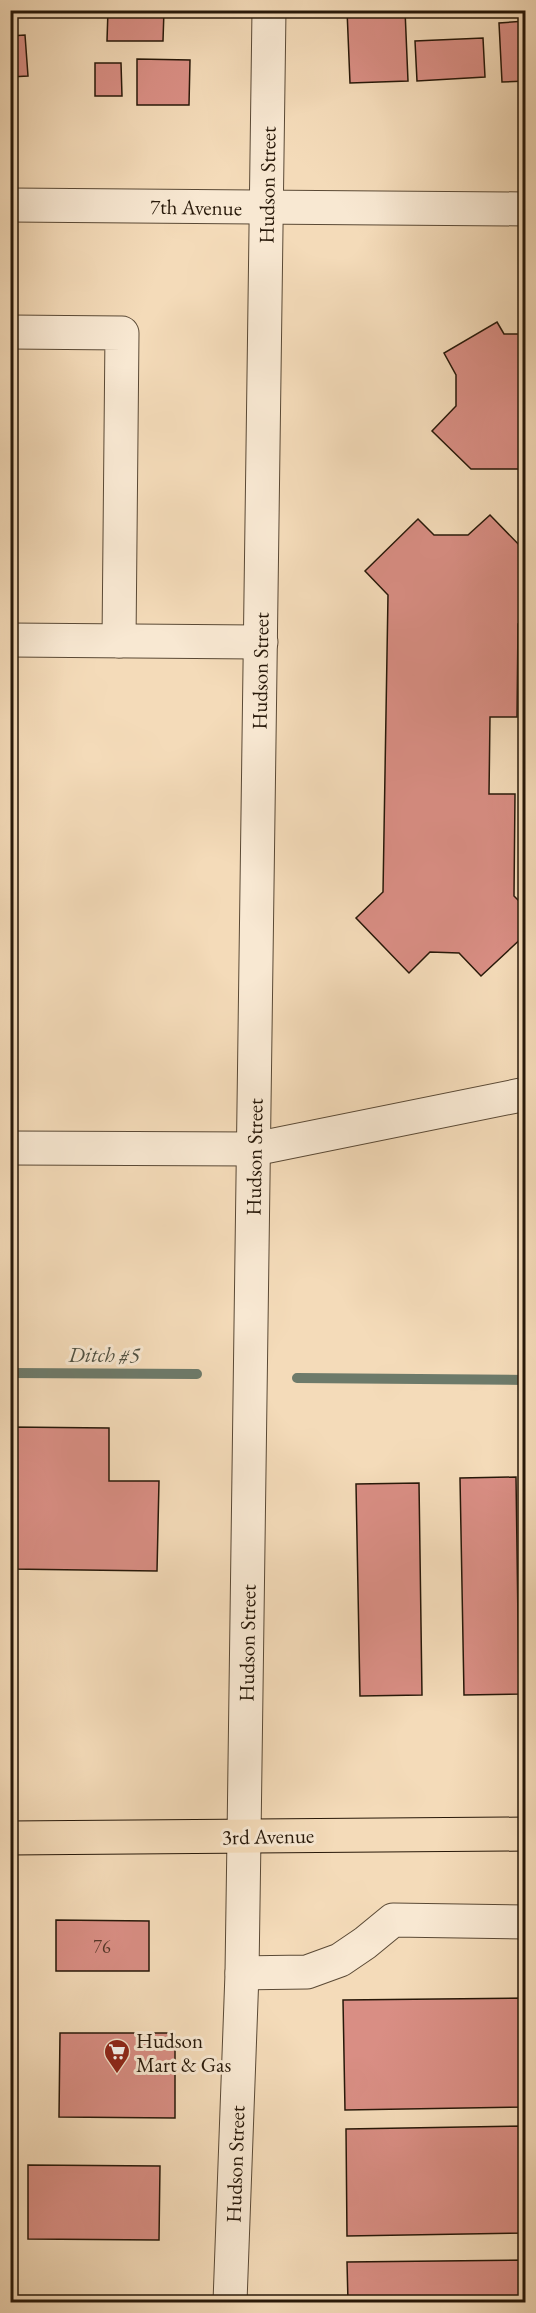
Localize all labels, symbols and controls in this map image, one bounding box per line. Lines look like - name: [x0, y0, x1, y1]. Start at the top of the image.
- street label: Hudson Street: [252, 126, 282, 244]
- street label: 7th Avenue: [150, 193, 242, 221]
- street label: Hudson Street: [245, 612, 275, 730]
- street label: Hudson Street: [239, 1098, 269, 1216]
- water label: Ditch #5: [67, 1340, 141, 1369]
- street label: Hudson Street: [232, 1584, 262, 1702]
- street label: 3rd Avenue: [222, 1822, 314, 1850]
- house number: 76: [93, 1935, 111, 1958]
- place label: Hudson Mart & Gas: [136, 2027, 231, 2078]
- supermarket icon: Hudson Mart & Gas: [102, 2037, 132, 2075]
- street label: Hudson Street: [219, 2105, 251, 2223]

